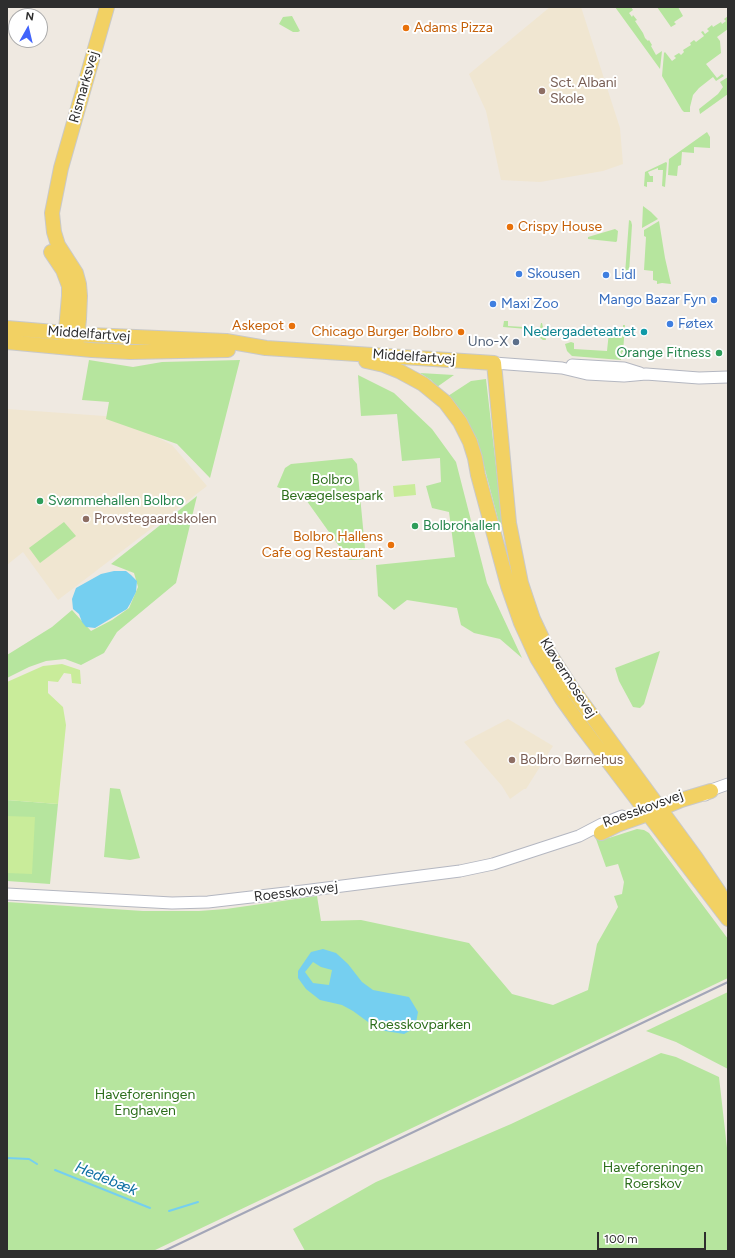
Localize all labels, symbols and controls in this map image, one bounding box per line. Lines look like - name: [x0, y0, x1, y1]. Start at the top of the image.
- north arrow: [8, 8, 48, 48]
- text: N: [24, 10, 35, 24]
- place label: Adams Pizza: [414, 20, 493, 36]
- marker: Adams Pizza: [401, 23, 411, 33]
- street label: Rismarksvej: [66, 49, 102, 125]
- place label: Sct. Albani Skole: [550, 75, 617, 108]
- marker: Sct. Albani Skole: [537, 86, 547, 96]
- place label: Crispy House: [518, 219, 602, 235]
- marker: Crispy House: [505, 222, 515, 232]
- place label: Skousen: [527, 266, 580, 282]
- place label: Lidl: [614, 267, 636, 283]
- marker: Skousen: [514, 269, 524, 279]
- marker: Lidl: [601, 270, 611, 280]
- place label: Mango Bazar Fyn: [599, 292, 706, 308]
- marker: Mango Bazar Fyn: [709, 295, 719, 305]
- place label: Maxi Zoo: [501, 296, 559, 312]
- marker: Maxi Zoo: [488, 299, 498, 309]
- place label: Føtex: [678, 316, 713, 332]
- place label: Askepot: [232, 318, 284, 334]
- marker: Føtex: [665, 319, 675, 329]
- marker: Askepot: [287, 321, 297, 331]
- street label: Middelfartvej: [47, 323, 131, 345]
- place label: Chicago Burger Bolbro: [311, 324, 453, 340]
- place label: Nedergadeteatret: [523, 324, 636, 340]
- marker: Chicago Burger Bolbro: [456, 327, 466, 337]
- marker: Nedergadeteatret: [639, 327, 649, 337]
- place label: Uno-X: [468, 334, 508, 350]
- marker: Uno-X: [511, 337, 521, 347]
- place label: Orange Fitness: [616, 345, 711, 361]
- street label: Middelfartvej: [372, 346, 456, 368]
- marker: Orange Fitness: [714, 348, 724, 358]
- park label: Bolbro Bevægelsespark: [281, 472, 383, 504]
- place label: Svømmehallen Bolbro: [48, 493, 184, 509]
- marker: Svømmehallen Bolbro: [35, 496, 45, 506]
- place label: Provstegaardskolen: [94, 511, 217, 527]
- marker: Provstegaardskolen: [81, 514, 91, 524]
- place label: Bolbrohallen: [423, 518, 500, 534]
- marker: Bolbrohallen: [410, 521, 420, 531]
- place label: Bolbro Hallens Cafe og Restaurant: [262, 529, 383, 562]
- marker: Bolbro Hallens Cafe og Restaurant: [386, 540, 396, 550]
- street label: Kløvermosevej: [536, 635, 600, 721]
- place label: Bolbro Børnehus: [520, 752, 623, 768]
- marker: Bolbro Børnehus: [507, 755, 517, 765]
- street label: Roesskovsvej: [600, 787, 686, 831]
- street label: Roesskovsvej: [253, 879, 339, 905]
- park label: Roesskovparken: [369, 1017, 471, 1033]
- park label: Haveforeningen Enghaven: [95, 1087, 195, 1120]
- water label: Hedebæk: [72, 1158, 140, 1200]
- park label: Haveforeningen Roerskov: [603, 1160, 703, 1192]
- scale bar: [599, 1224, 708, 1250]
- text: 100 m: [604, 1232, 638, 1246]

